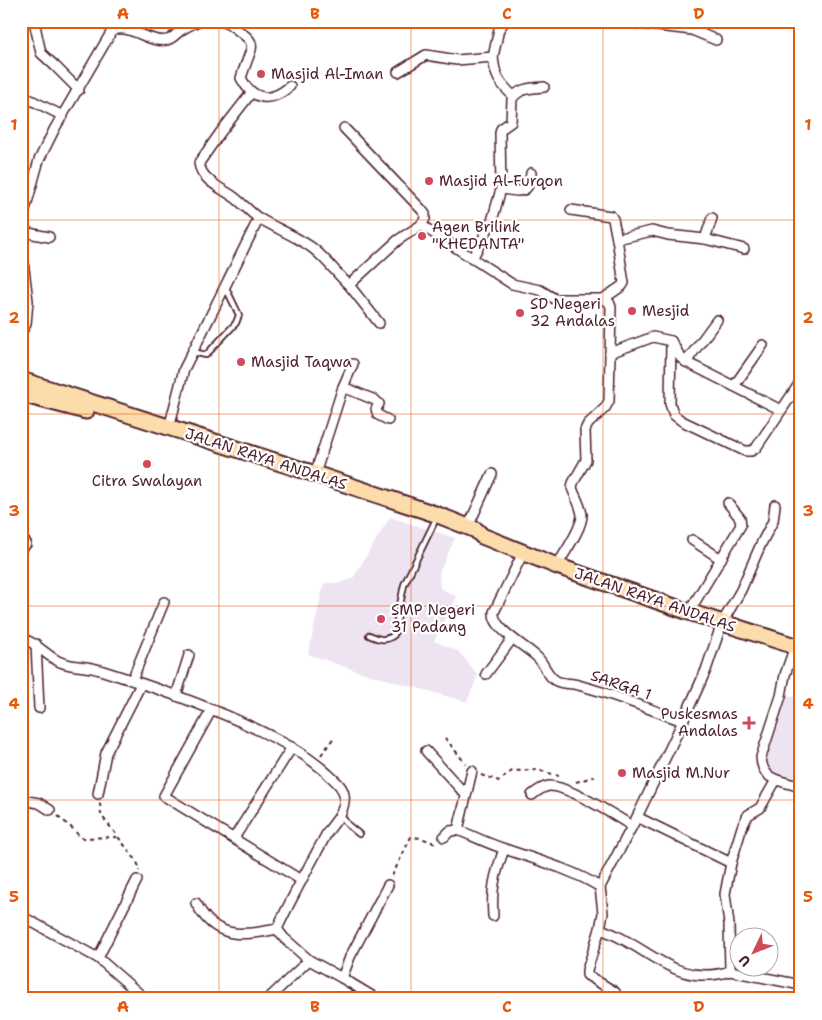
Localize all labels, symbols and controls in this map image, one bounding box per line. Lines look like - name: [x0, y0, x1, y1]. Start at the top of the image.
- text: A: [117, 3, 129, 24]
- text: B: [310, 3, 320, 24]
- text: C: [502, 3, 512, 24]
- text: D: [693, 3, 705, 24]
- place label: Masjid Al-Iman: [271, 64, 383, 84]
- marker: Masjid Al-Iman: [255, 68, 267, 80]
- text: 1: [10, 114, 18, 135]
- text: 1: [804, 114, 812, 135]
- place label: Masjid Al-Furqon: [439, 171, 563, 191]
- marker: Masjid Al-Furqon: [423, 175, 435, 187]
- place label: Agen Brilink "KHEDANTA": [432, 217, 524, 254]
- marker: Agen Brilink "KHEDANTA": [416, 230, 428, 242]
- place label: SD Negeri 32 Andalas: [530, 294, 615, 331]
- place label: Mesjid: [642, 301, 690, 321]
- marker: Mesjid: [626, 305, 638, 317]
- text: 2: [8, 307, 20, 328]
- marker: SD Negeri 32 Andalas: [514, 307, 526, 319]
- text: 2: [802, 307, 814, 328]
- place label: Masjid Taqwa: [251, 352, 353, 372]
- marker: Masjid Taqwa: [235, 356, 247, 368]
- street label: JALAN RAYA ANDALAS: [182, 423, 350, 495]
- marker: Citra Swalayan: [141, 458, 153, 470]
- place label: Citra Swalayan: [92, 471, 202, 491]
- text: 3: [8, 500, 20, 521]
- text: 3: [802, 500, 814, 521]
- street label: JALAN RAYA ANDALAS: [572, 563, 738, 637]
- place label: SMP Negeri 31 Padang: [391, 600, 475, 637]
- marker: SMP Negeri 31 Padang: [375, 613, 387, 625]
- street label: SARGA 1: [588, 665, 654, 705]
- text: 4: [8, 693, 20, 714]
- text: 4: [802, 693, 814, 714]
- place label: Puskesmas Andalas: [661, 704, 738, 741]
- marker: Puskesmas Andalas: [742, 716, 756, 730]
- place label: Masjid M.Nur: [632, 763, 730, 783]
- marker: Masjid M.Nur: [616, 767, 628, 779]
- text: 5: [9, 886, 19, 907]
- text: 5: [803, 886, 813, 907]
- north arrow: [730, 928, 780, 978]
- text: U: [735, 951, 754, 971]
- text: A: [117, 996, 129, 1017]
- text: B: [310, 996, 320, 1017]
- text: C: [502, 996, 512, 1017]
- text: D: [693, 996, 705, 1017]

